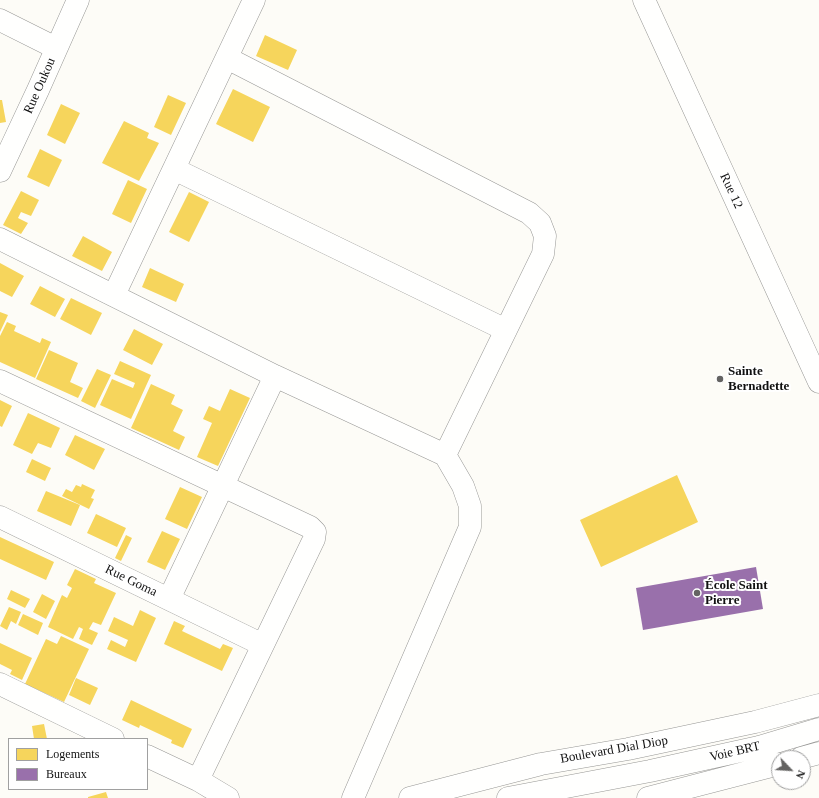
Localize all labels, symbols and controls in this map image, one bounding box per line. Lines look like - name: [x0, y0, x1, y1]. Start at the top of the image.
- street label: Rue Oukou: [21, 56, 59, 116]
- street label: Rue 12: [716, 171, 746, 211]
- place label: Sainte Bernadette: [728, 364, 789, 395]
- marker: Sainte Bernadette: [715, 374, 725, 384]
- street label: Rue Goma: [102, 562, 160, 600]
- place label: École Saint Pierre: [705, 578, 767, 609]
- marker: École Saint Pierre: [692, 588, 702, 598]
- street label: Boulevard Dial Diop: [559, 733, 669, 767]
- legend: [8, 738, 148, 790]
- street label: Voie BRT: [708, 739, 762, 765]
- text: Logements: [46, 747, 99, 761]
- north arrow: [771, 750, 811, 790]
- text: Bureaux: [46, 767, 87, 781]
- text: N: [794, 769, 808, 781]

